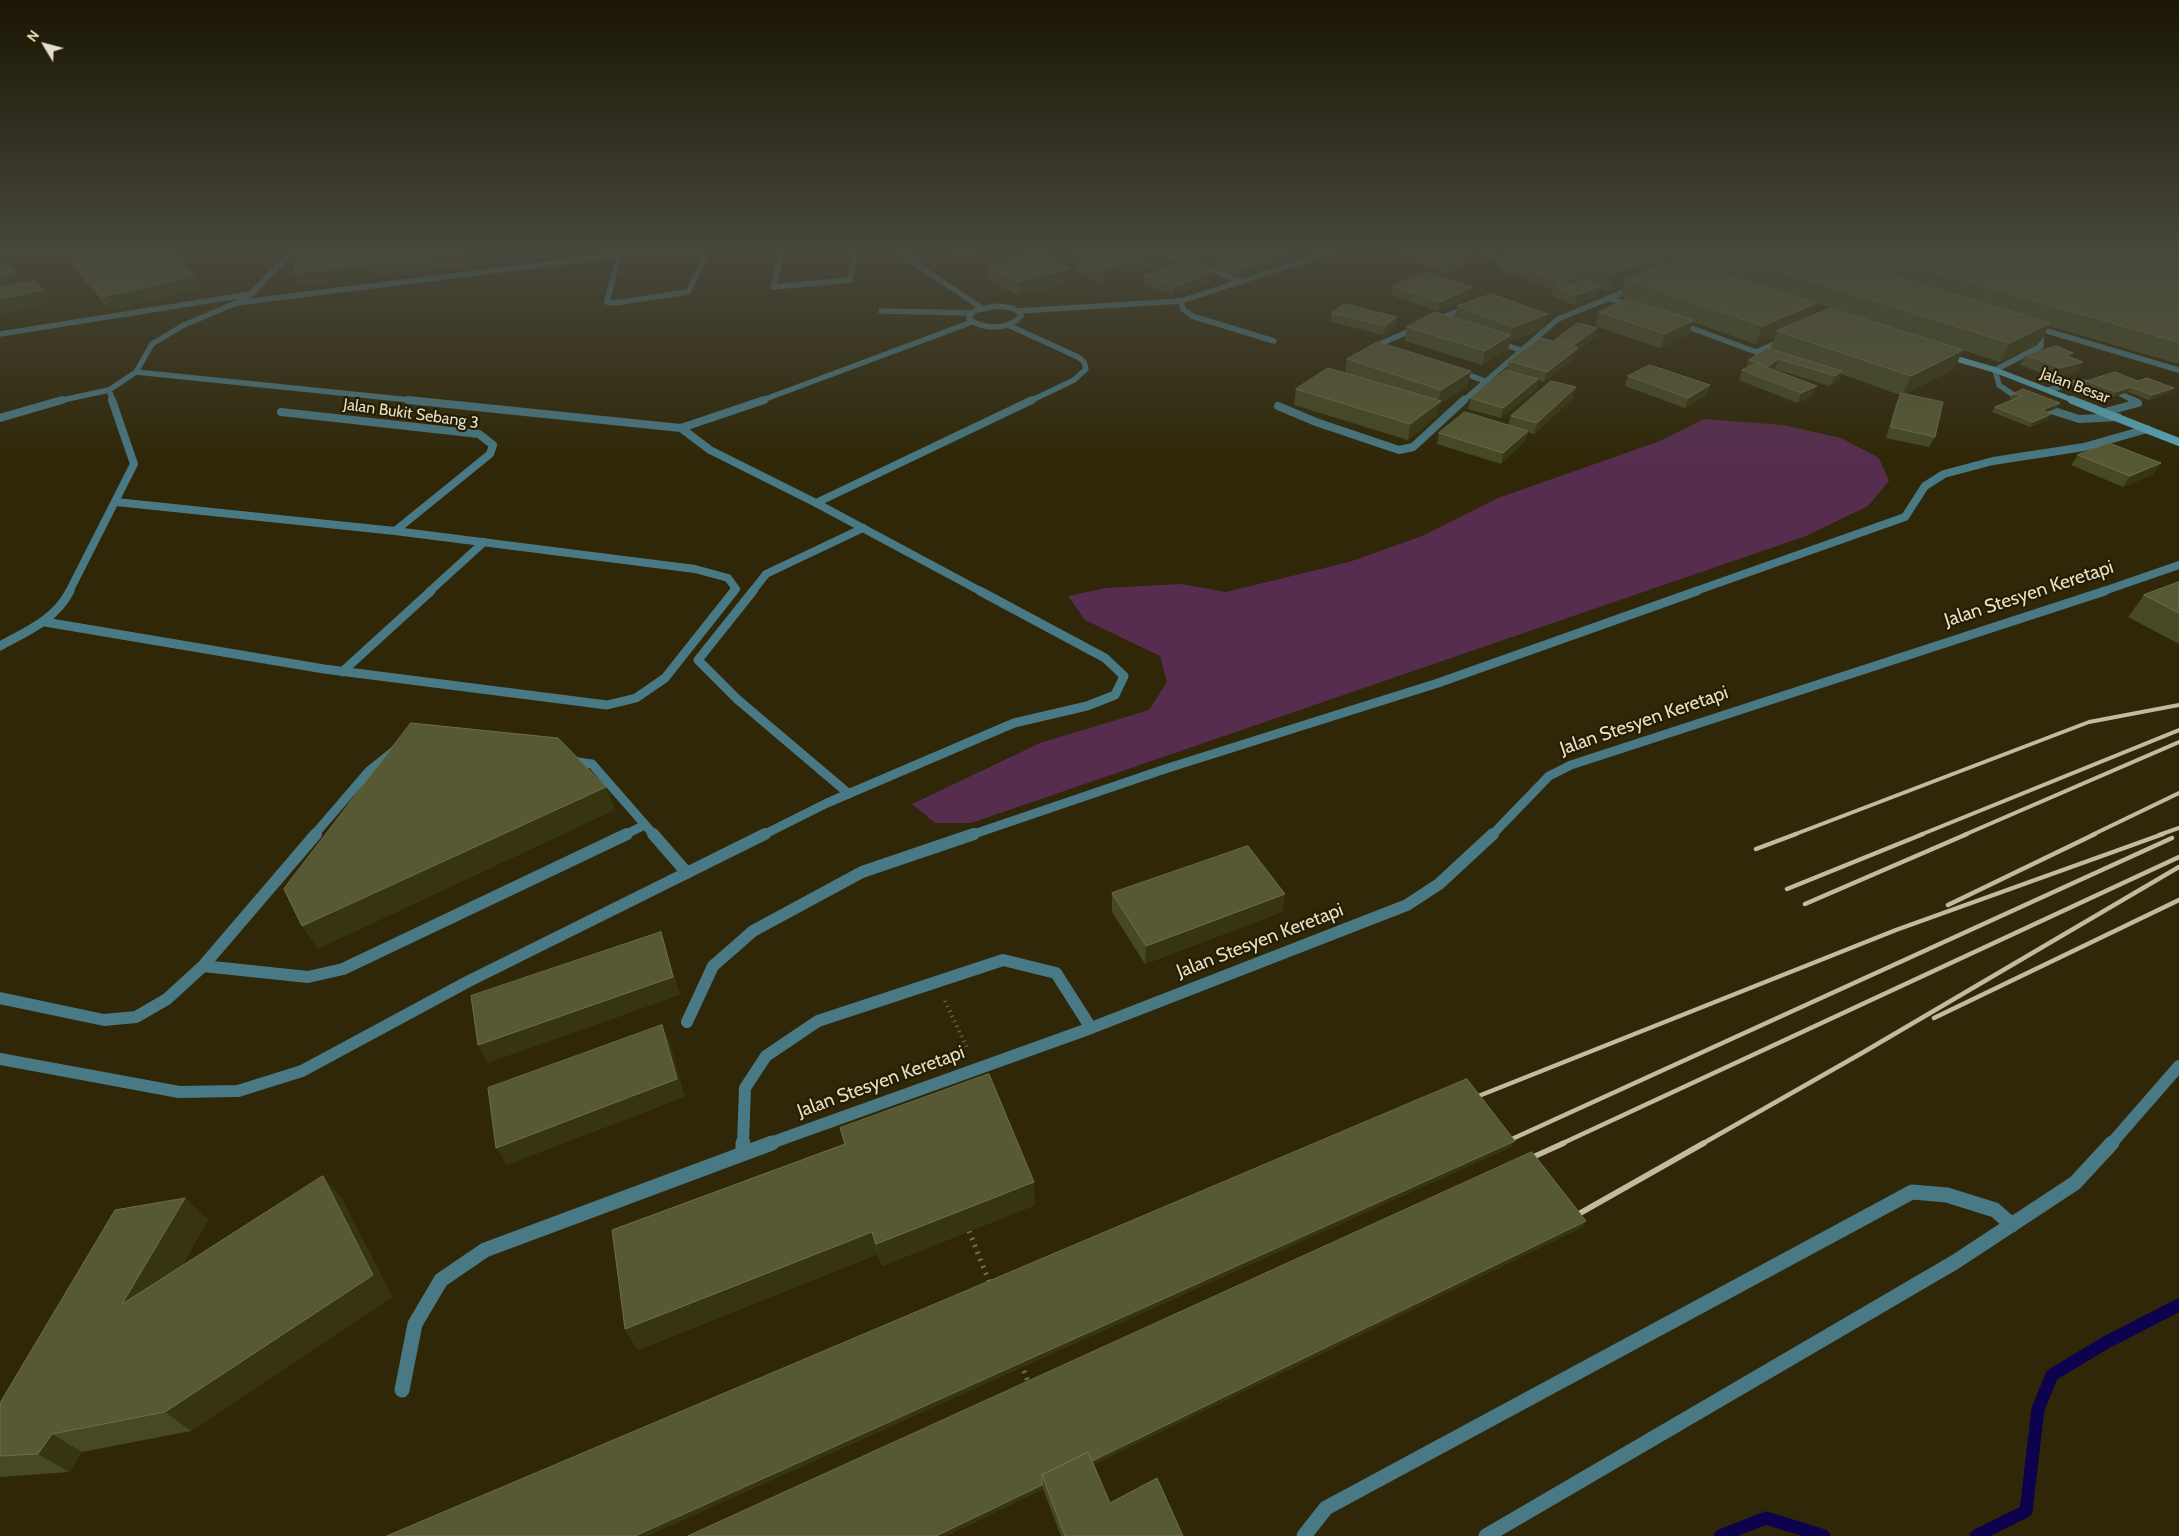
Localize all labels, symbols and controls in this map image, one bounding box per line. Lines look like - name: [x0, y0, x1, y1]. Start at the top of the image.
- north arrow: [20, 20, 70, 70]
- text: N: [23, 27, 43, 45]
- street label: Jalan Besar: [2038, 364, 2112, 408]
- street label: Jalan Bukit Sebang 3: [342, 395, 480, 433]
- street label: Jalan Stesyen Keretapi: [1942, 556, 2116, 632]
- street label: Jalan Stesyen Keretapi: [1557, 681, 1731, 761]
- street label: Jalan Stesyen Keretapi: [1174, 899, 1346, 983]
- street label: Jalan Stesyen Keretapi: [794, 1041, 968, 1123]

